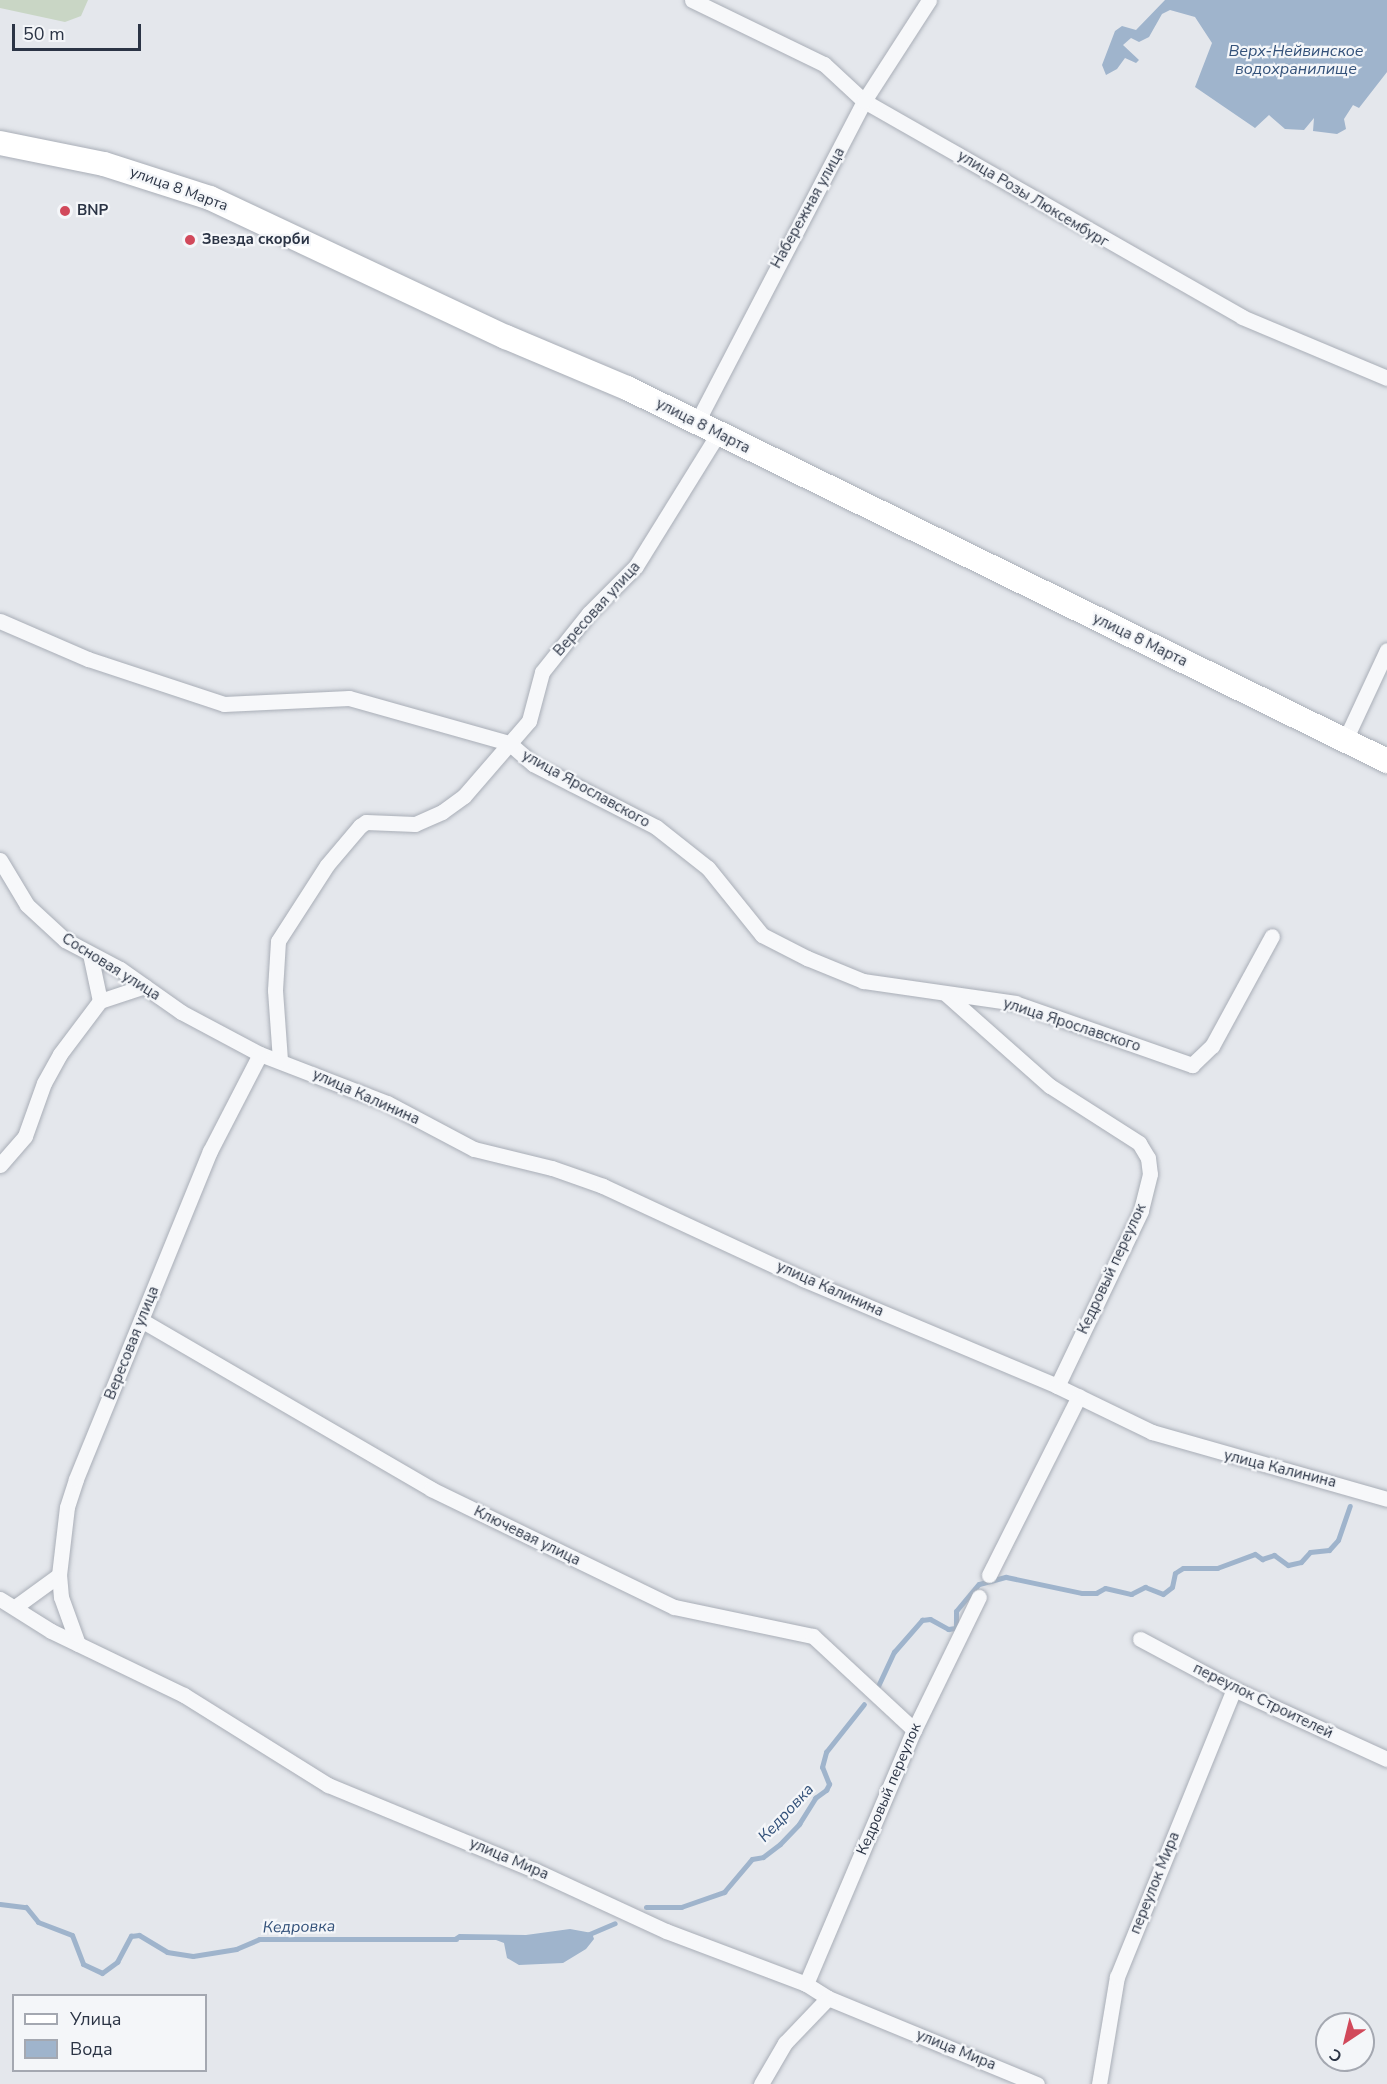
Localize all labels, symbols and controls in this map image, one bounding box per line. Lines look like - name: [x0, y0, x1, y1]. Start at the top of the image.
- scale bar: [15, 12, 144, 50]
- text: 50 m: [23, 22, 65, 46]
- water label: Верх-Нейвинское водохранилище: [1228, 41, 1364, 79]
- street label: Набережная улица: [767, 144, 849, 272]
- street label: улица Розы Люксембург: [954, 147, 1112, 251]
- street label: улица 8 Марта: [127, 163, 231, 215]
- place label: BNP: [77, 202, 108, 220]
- marker: BNP: [58, 204, 72, 218]
- place label: Звезда скорби: [202, 231, 310, 249]
- marker: Звезда скорби: [183, 233, 197, 247]
- street label: улица 8 Марта: [653, 395, 753, 457]
- street label: Вересовая улица: [550, 558, 644, 660]
- street label: улица 8 Марта: [1090, 609, 1190, 671]
- street label: улица Ярославского: [519, 746, 653, 832]
- street label: Сосновая улица: [58, 929, 164, 1005]
- street label: улица Ярославского: [1001, 994, 1143, 1056]
- street label: улица Калинина: [310, 1065, 422, 1129]
- street label: Кедровый переулок: [1074, 1201, 1150, 1337]
- street label: улица Калинина: [774, 1257, 886, 1321]
- street label: Вересовая улица: [101, 1284, 163, 1402]
- street label: улица Калинина: [1222, 1446, 1338, 1492]
- street label: Ключевая улица: [471, 1502, 583, 1570]
- street label: переулок Строителей: [1190, 1659, 1336, 1743]
- street label: Кедровый переулок: [853, 1720, 925, 1858]
- water label: Кедровка: [754, 1780, 818, 1846]
- street label: переулок Мира: [1126, 1829, 1184, 1937]
- street label: улица Мира: [467, 1834, 551, 1884]
- water label: Кедровка: [263, 1917, 335, 1937]
- legend: [12, 1994, 207, 2072]
- text: Улица: [70, 2007, 121, 2031]
- north arrow: [1315, 2012, 1375, 2072]
- street label: улица Мира: [914, 2026, 998, 2074]
- text: Вода: [70, 2037, 113, 2061]
- text: С: [1325, 2043, 1347, 2067]

